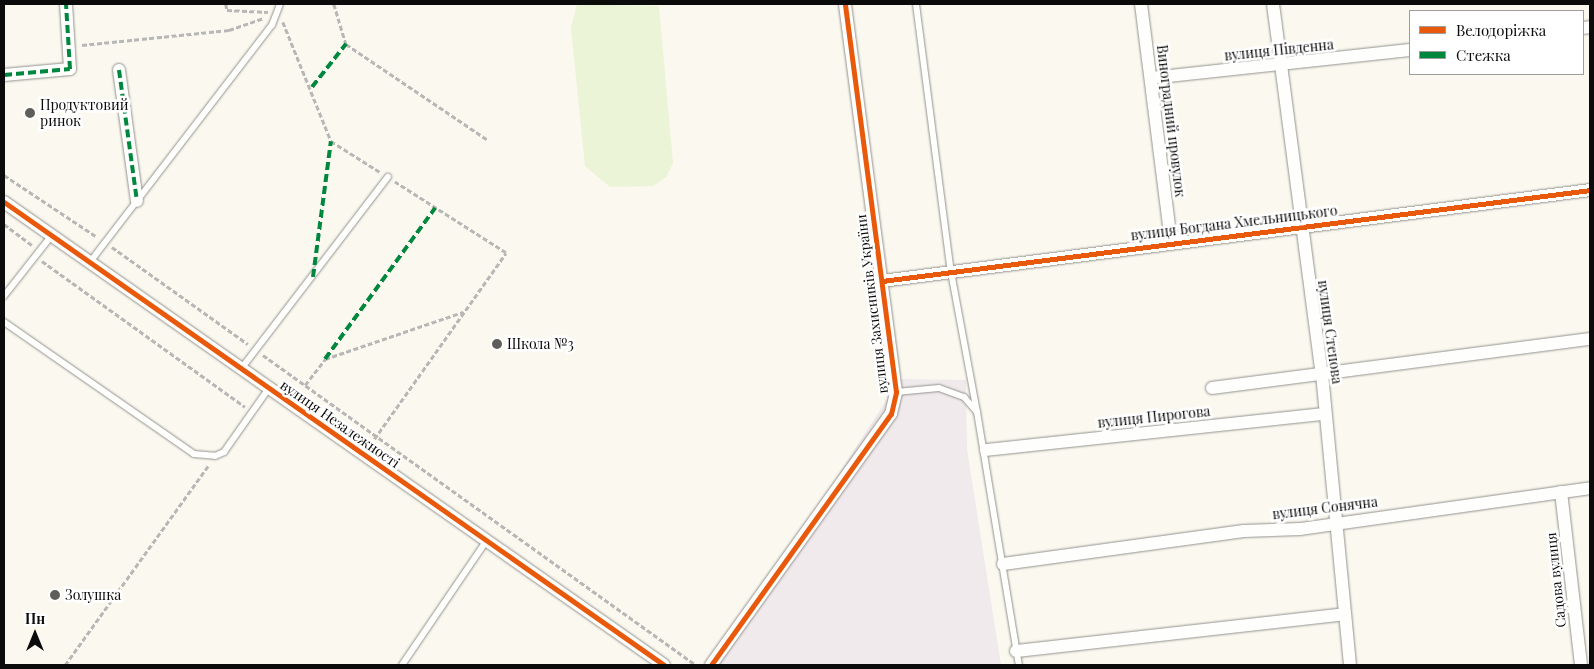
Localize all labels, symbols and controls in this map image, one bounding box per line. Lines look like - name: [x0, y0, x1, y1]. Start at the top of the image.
- legend: [1409, 10, 1584, 75]
- text: Велодоріжка: [1456, 20, 1546, 40]
- street label: вулиця Південна: [1223, 36, 1335, 64]
- street label: Виноградний провулок: [1153, 44, 1189, 198]
- text: Стежка: [1456, 45, 1511, 65]
- place label: Продуктовий ринок: [40, 97, 128, 130]
- marker: Продуктовий ринок: [24, 107, 36, 119]
- street label: вулиця Богдана Хмельницького: [1130, 202, 1338, 244]
- street label: вулиця Захисників України: [853, 213, 891, 395]
- street label: вулиця Степова: [1314, 279, 1346, 385]
- place label: Школа №3: [507, 336, 574, 352]
- marker: Школа №3: [491, 338, 503, 350]
- street label: вулиця Незалежності: [277, 376, 403, 472]
- street label: вулиця Пирогова: [1097, 403, 1211, 431]
- street label: вулиця Сонячна: [1271, 493, 1379, 523]
- street label: Садова вулиця: [1543, 532, 1569, 628]
- place label: Золушка: [65, 587, 121, 603]
- marker: Золушка: [49, 589, 61, 601]
- north arrow: [10, 609, 60, 659]
- text: Пн: [25, 609, 45, 628]

